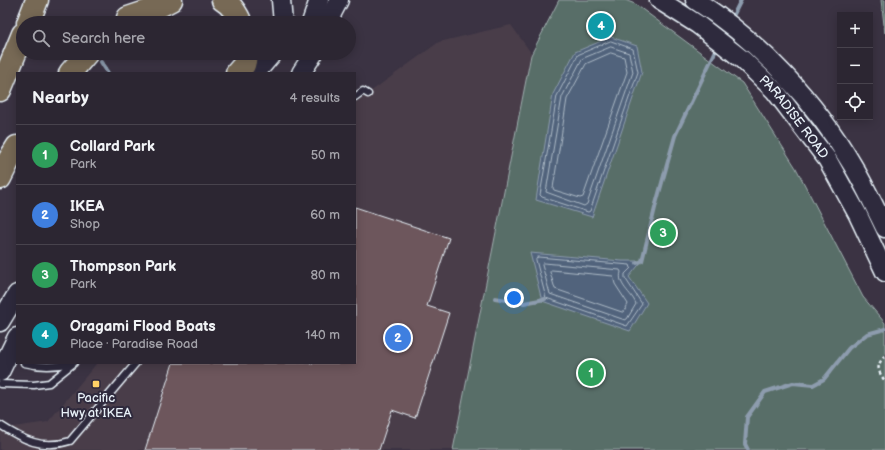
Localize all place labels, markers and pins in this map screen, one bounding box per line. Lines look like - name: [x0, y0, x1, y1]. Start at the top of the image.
- pin: 4: [588, 11, 614, 41]
- pin: 3: [650, 218, 676, 248]
- pin: 2: [385, 323, 411, 353]
- pin: 1: [578, 358, 604, 388]
- marker: Pacific Hwy at IKEA: [91, 379, 101, 389]
- place label: Pacific Hwy at IKEA: [61, 390, 132, 421]

